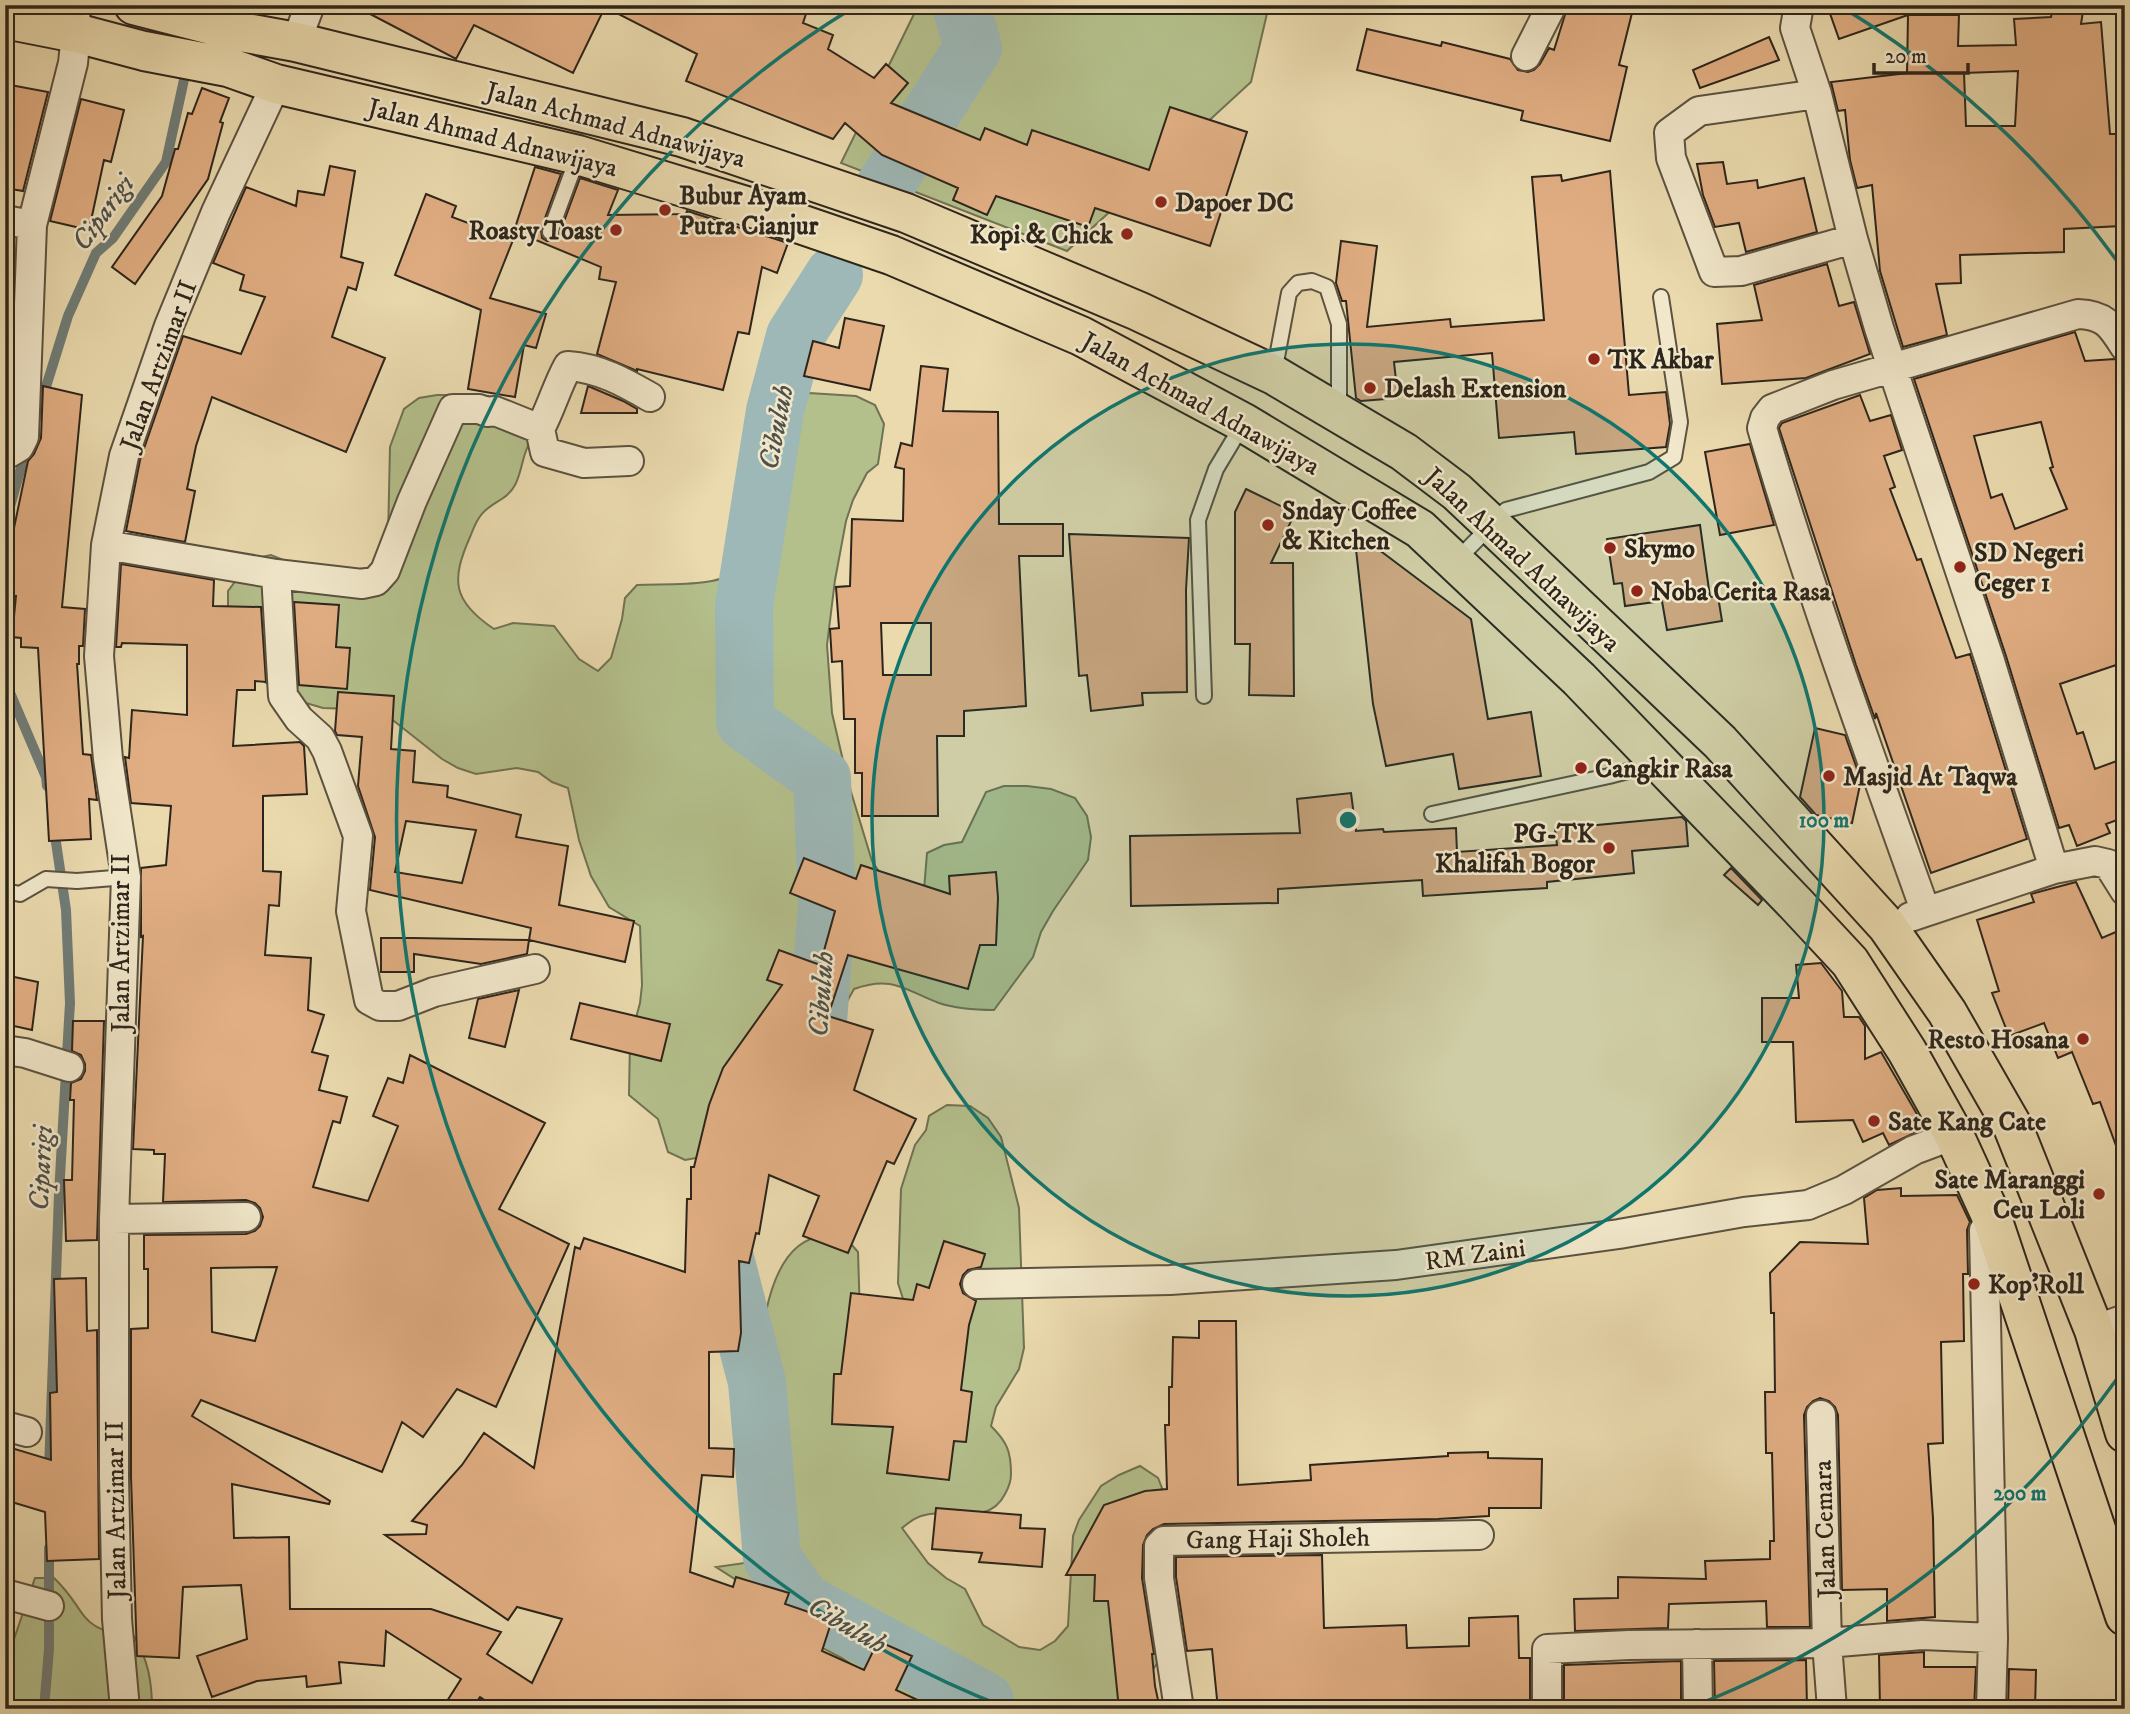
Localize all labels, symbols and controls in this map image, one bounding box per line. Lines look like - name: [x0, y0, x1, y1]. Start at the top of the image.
- scale bar: [1874, 32, 1969, 76]
- text: 20 m: [1885, 44, 1927, 70]
- street label: Jalan Achmad Adnawijaya: [480, 74, 749, 176]
- street label: Jalan Ahmad Adnawijaya: [362, 91, 621, 185]
- water label: Ciparigi: [64, 167, 143, 258]
- place label: Bubur Ayam Putra Cianjur: [679, 180, 819, 243]
- place label: Dapoer DC: [1175, 187, 1294, 220]
- marker: Dapoer DC: [1153, 194, 1169, 210]
- marker: Bubur Ayam Putra Cianjur: [657, 202, 673, 218]
- place label: Roasty Toast: [469, 215, 603, 248]
- place label: Kopi & Chick: [970, 219, 1114, 252]
- marker: Roasty Toast: [608, 222, 624, 238]
- marker: Kopi & Chick: [1119, 226, 1135, 242]
- street label: Jalan Artzimar II: [113, 276, 205, 457]
- street label: Jalan Achmad Adnawijaya: [1074, 324, 1325, 484]
- place label: TK Akbar: [1607, 344, 1714, 377]
- marker: TK Akbar: [1586, 351, 1602, 367]
- place label: Delash Extension: [1384, 373, 1567, 406]
- marker: Delash Extension: [1362, 380, 1378, 396]
- water label: Cibuluh: [751, 382, 802, 473]
- street label: Jalan Ahmad Adnawijaya: [1416, 459, 1627, 660]
- place label: Snday Coffee & Kitchen: [1282, 495, 1417, 558]
- marker: Snday Coffee & Kitchen: [1260, 517, 1276, 533]
- place label: Skymo: [1624, 533, 1695, 566]
- place label: SD Negeri Ceger 1: [1974, 537, 2084, 600]
- marker: Skymo: [1602, 540, 1618, 556]
- marker: SD Negeri Ceger 1: [1952, 559, 1968, 575]
- place label: Noba Cerita Rasa: [1651, 576, 1832, 609]
- marker: Noba Cerita Rasa: [1629, 583, 1645, 599]
- place label: Cangkir Rasa: [1595, 753, 1733, 786]
- marker: Cangkir Rasa: [1573, 760, 1589, 776]
- place label: Masjid At Taqwa: [1843, 761, 2018, 794]
- marker: Masjid At Taqwa: [1821, 768, 1837, 784]
- centre of rings: [1336, 808, 1360, 832]
- text: 100 m: [1799, 808, 1849, 834]
- place label: PG-TK Khalifah Bogor: [1435, 818, 1596, 881]
- marker: PG-TK Khalifah Bogor: [1601, 840, 1617, 856]
- street label: Jalan Artzimar II: [105, 854, 138, 1034]
- water label: Cibuluh: [801, 950, 842, 1038]
- place label: Resto Hosana: [1927, 1024, 2070, 1057]
- marker: Resto Hosana: [2075, 1031, 2091, 1047]
- place label: Sate Kang Cate: [1888, 1106, 2046, 1139]
- marker: Sate Kang Cate: [1866, 1113, 1882, 1129]
- water label: Ciparigi: [22, 1123, 61, 1212]
- place label: Sate Maranggi Ceu Loli: [1935, 1164, 2085, 1227]
- marker: Sate Maranggi Ceu Loli: [2091, 1186, 2107, 1202]
- street label: RM Zaini: [1423, 1232, 1528, 1279]
- place label: Kop'Roll: [1988, 1269, 2085, 1302]
- marker: Kop'Roll: [1966, 1276, 1982, 1292]
- street label: Jalan Artzimar II: [98, 1420, 135, 1602]
- street label: Jalan Cemara: [1807, 1459, 1844, 1601]
- text: 200 m: [1993, 1481, 2047, 1507]
- street label: Gang Haji Sholeh: [1186, 1521, 1371, 1558]
- water label: Cibuluh: [801, 1589, 893, 1662]

